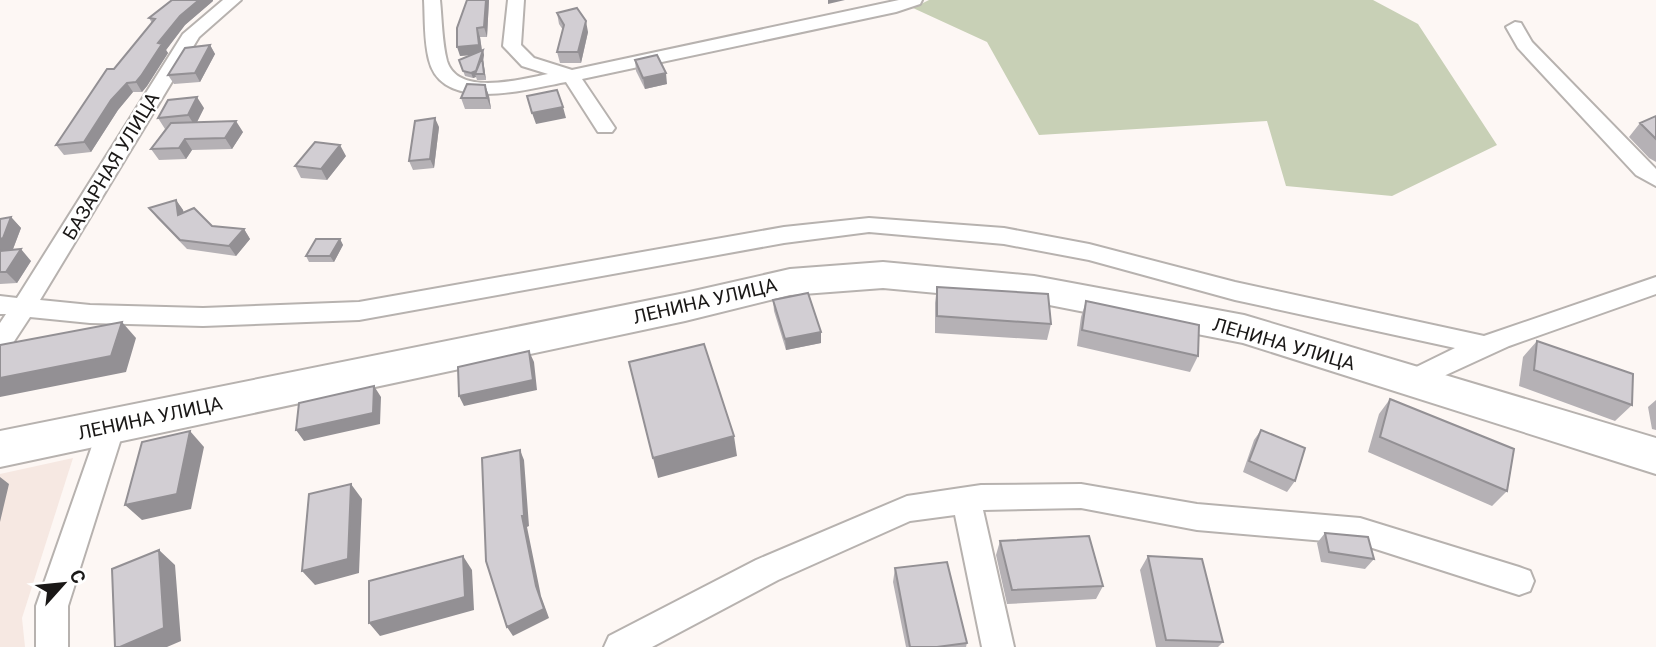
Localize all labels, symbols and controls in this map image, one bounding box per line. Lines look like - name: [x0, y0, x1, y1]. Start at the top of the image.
- street label: БАЗАРНАЯ УЛИЦА: [58, 88, 164, 244]
- street label: ЛЕНИНА УЛИЦА: [631, 273, 780, 329]
- street label: ЛЕНИНА УЛИЦА: [1210, 313, 1358, 375]
- street label: ЛЕНИНА УЛИЦА: [76, 391, 225, 445]
- north arrow: [28, 549, 98, 619]
- text: С: [65, 566, 91, 587]

